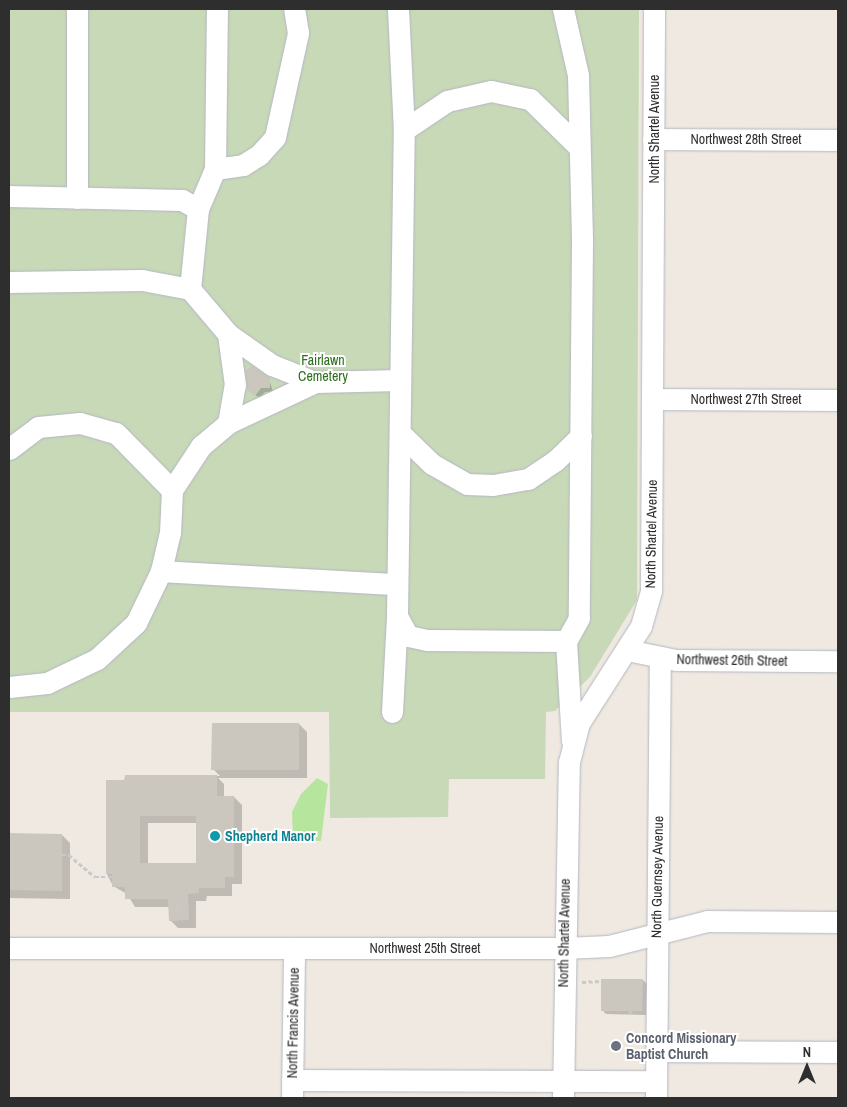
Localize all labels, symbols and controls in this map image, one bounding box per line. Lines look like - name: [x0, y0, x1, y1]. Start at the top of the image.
- street label: North Shartel Avenue: [646, 74, 662, 184]
- street label: Northwest 28th Street: [690, 131, 802, 147]
- park label: Fairlawn Cemetery: [298, 352, 348, 384]
- street label: Northwest 27th Street: [690, 391, 802, 407]
- street label: North Shartel Avenue: [642, 479, 660, 589]
- street label: Northwest 26th Street: [676, 651, 788, 669]
- street label: North Guernsey Avenue: [648, 815, 666, 939]
- place label: Shepherd Manor: [225, 828, 316, 844]
- marker: Shepherd Manor: [209, 830, 221, 842]
- street label: North Shartel Avenue: [555, 878, 573, 988]
- street label: Northwest 25th Street: [369, 940, 481, 956]
- street label: North Francis Avenue: [284, 967, 302, 1079]
- place label: Concord Missionary Baptist Church: [626, 1030, 736, 1062]
- marker: Concord Missionary Baptist Church: [610, 1040, 622, 1052]
- north arrow: [782, 1042, 832, 1092]
- text: N: [803, 1043, 811, 1061]

